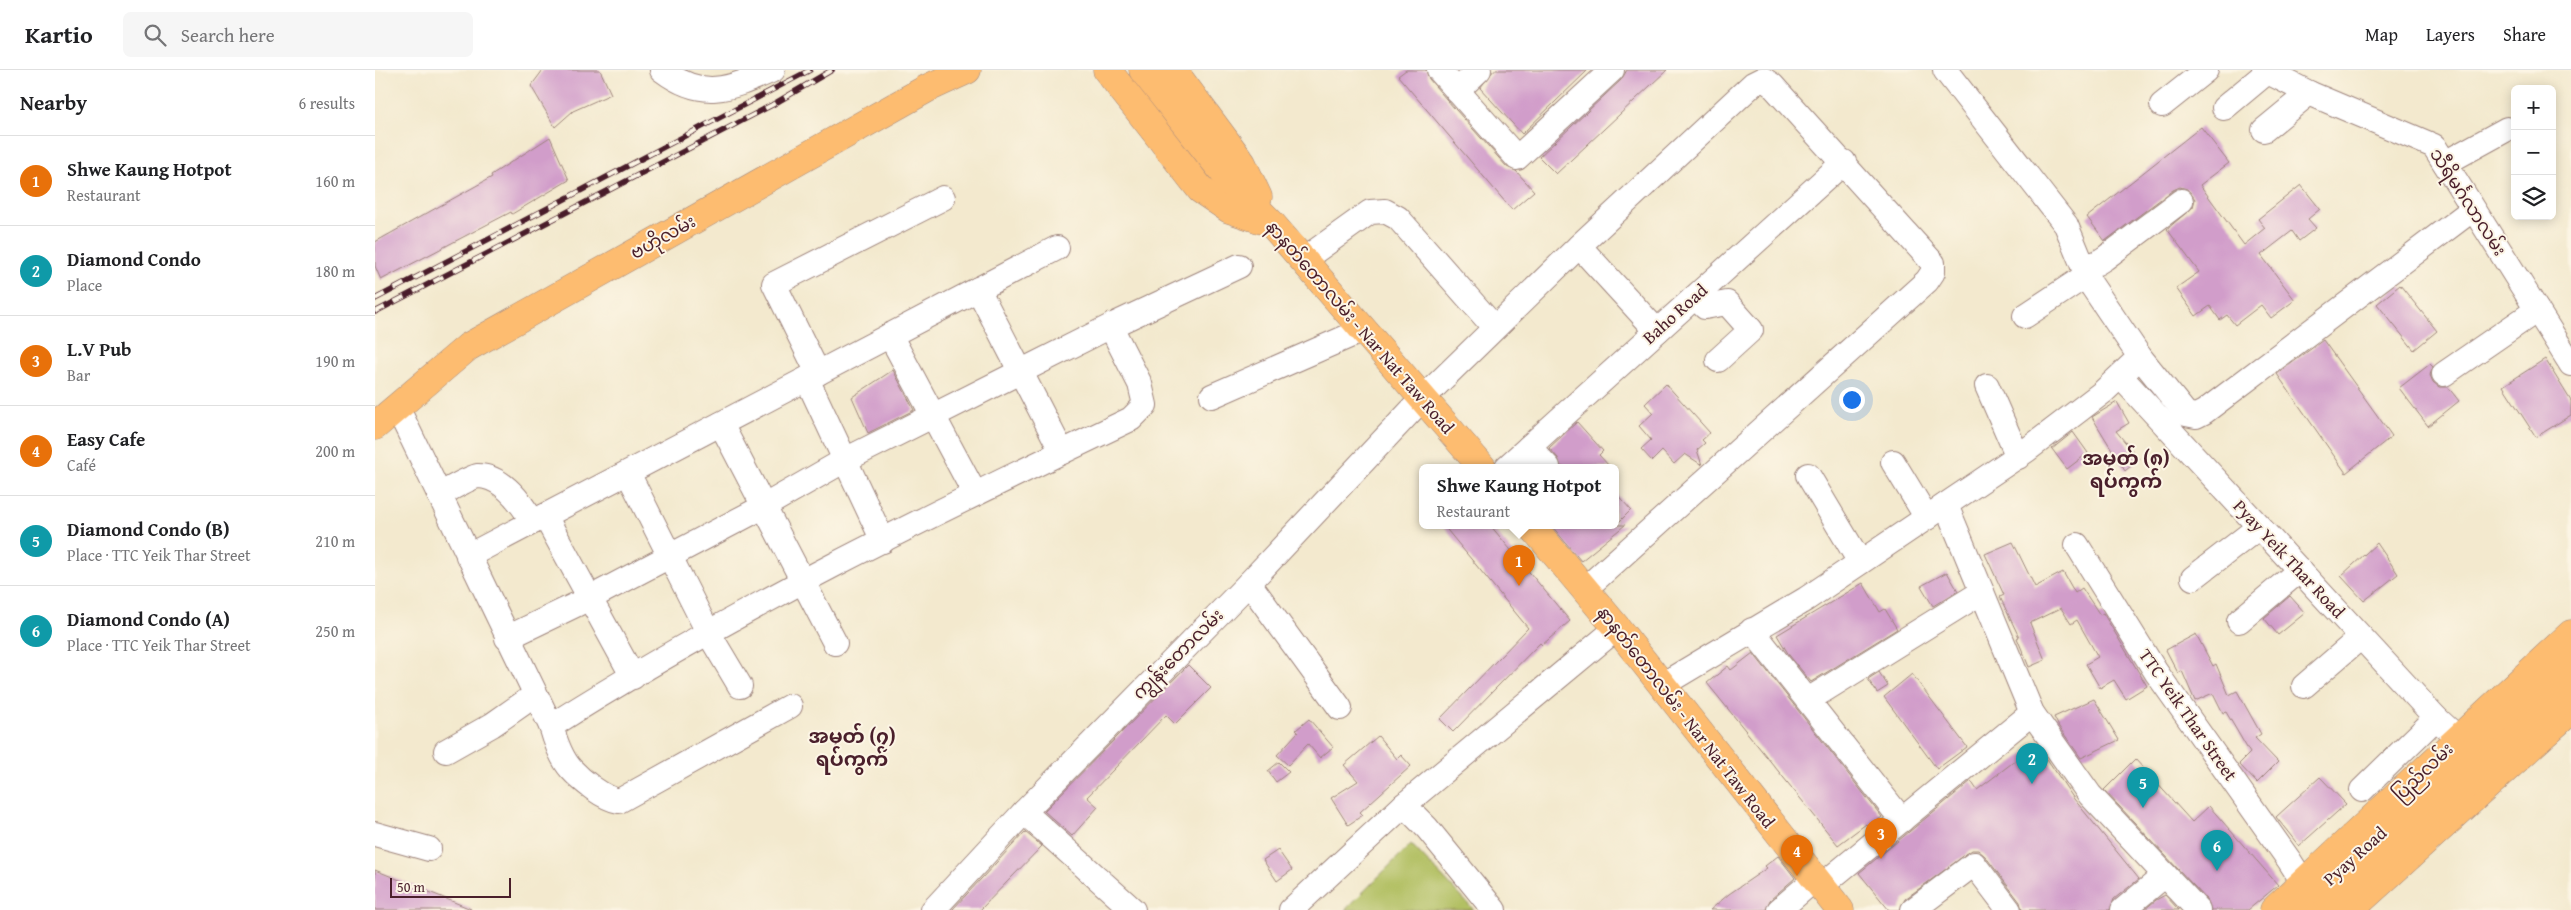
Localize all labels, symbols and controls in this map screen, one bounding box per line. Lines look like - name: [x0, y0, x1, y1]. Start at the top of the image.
- search box: [123, 12, 473, 57]
- text: Kartio: [25, 17, 93, 52]
- icon: search: [141, 21, 169, 49]
- text: Search here: [181, 21, 275, 49]
- text: Map: [2365, 21, 2398, 48]
- text: Layers: [2426, 21, 2475, 48]
- text: Share: [2503, 21, 2546, 48]
- map controls: [2511, 85, 2556, 220]
- button: +: [2511, 85, 2556, 130]
- text: Nearby: [20, 87, 87, 118]
- text: 6 results: [298, 91, 355, 115]
- button: −: [2511, 130, 2556, 175]
- street label: သီရိမင်္ဂလာလမ်း: [2422, 142, 2514, 262]
- text: Shwe Kaung Hotpot: [67, 155, 232, 183]
- text: 1: [32, 169, 40, 193]
- text: 160 m: [315, 169, 355, 193]
- button: layers: [2511, 175, 2556, 220]
- text: Restaurant: [67, 183, 141, 207]
- street label: ဗဟိုလမ်း: [625, 208, 701, 267]
- street label: နာနတ်တောလမ်း - Nar Nat Taw Road: [1258, 214, 1461, 441]
- text: Diamond Condo: [67, 245, 201, 273]
- text: 2: [32, 259, 40, 283]
- text: 180 m: [315, 259, 355, 283]
- text: Place: [67, 273, 102, 297]
- street label: Baho Road: [1636, 277, 1714, 350]
- text: L.V Pub: [67, 335, 132, 363]
- text: 3: [32, 349, 40, 373]
- text: 190 m: [315, 349, 355, 373]
- text: Bar: [67, 363, 90, 387]
- your location: [1839, 387, 1865, 413]
- text: Easy Cafe: [67, 425, 145, 453]
- text: 4: [32, 439, 40, 463]
- text: 200 m: [315, 439, 355, 463]
- district label: အမှတ် (၈) ရပ်ကွက်: [2082, 443, 2170, 497]
- text: Café: [67, 453, 96, 477]
- popup: [1419, 464, 1619, 529]
- text: Shwe Kaung Hotpot: [1437, 471, 1601, 499]
- street label: Pyay Yeik Thar Road: [2227, 493, 2352, 624]
- text: Restaurant: [1437, 499, 1510, 523]
- text: Diamond Condo (B): [67, 515, 230, 543]
- text: 5: [32, 529, 40, 553]
- text: 210 m: [315, 529, 355, 553]
- text: Place · TTC Yeik Thar Street: [67, 543, 251, 567]
- pin: 1: [1503, 545, 1535, 586]
- street label: နာနတ်တောလမ်း - Nar Nat Taw Road: [1589, 600, 1782, 835]
- street label: ကျွန်းတောလမ်း: [1126, 602, 1232, 708]
- text: Diamond Condo (A): [67, 605, 230, 633]
- text: 6: [32, 619, 40, 643]
- text: 250 m: [315, 619, 355, 643]
- text: Place · TTC Yeik Thar Street: [67, 633, 251, 657]
- street label: TTC Yeik Thar Street: [2133, 643, 2245, 787]
- district label: အမှတ် (၇) ရပ်ကွက်: [808, 721, 896, 775]
- street label: ပြည်လမ်း: [2386, 736, 2460, 809]
- pin: 2: [2016, 743, 2048, 784]
- pin: 5: [2127, 767, 2159, 808]
- pin: 3: [1865, 818, 1897, 859]
- street label: Pyay Road: [2317, 819, 2393, 892]
- pin: 6: [2201, 830, 2233, 871]
- pin: 4: [1781, 835, 1813, 876]
- scale bar: [390, 875, 511, 898]
- text: 50 m: [397, 877, 425, 897]

